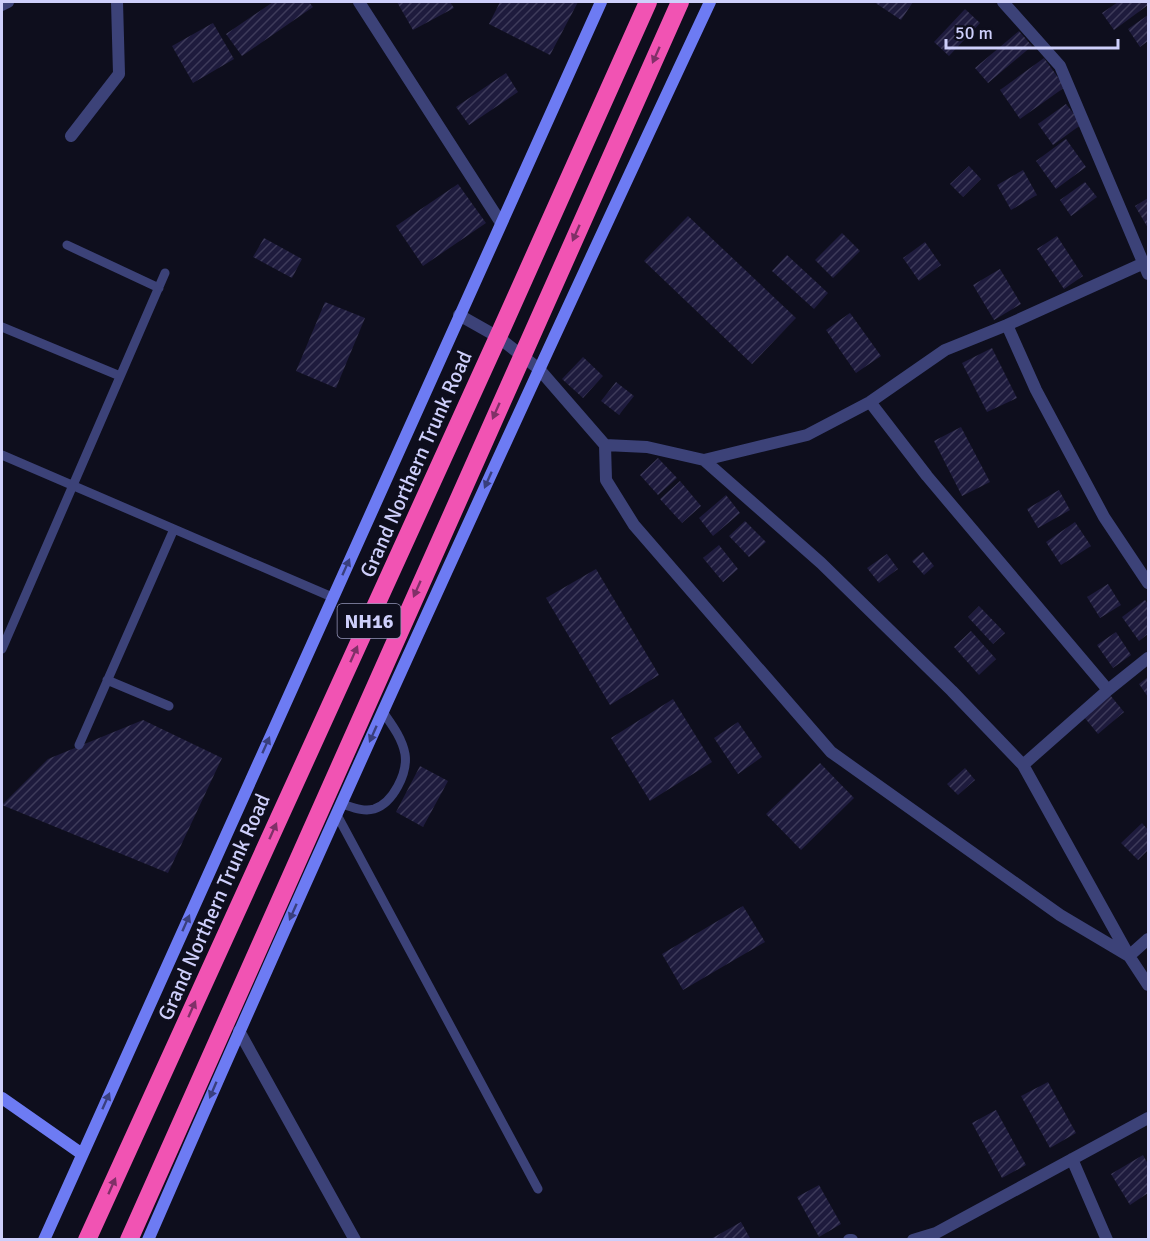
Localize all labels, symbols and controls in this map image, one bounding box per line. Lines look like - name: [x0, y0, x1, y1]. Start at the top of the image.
- scale bar: [946, 12, 1118, 50]
- text: 50 m: [955, 22, 993, 44]
- one-way arrow: [652, 46, 661, 63]
- one-way arrow: [572, 224, 581, 241]
- street label: Grand Northern Trunk Road: [354, 347, 478, 581]
- one-way arrow: [492, 402, 501, 419]
- one-way arrow: [484, 471, 493, 488]
- one-way arrow: [341, 559, 350, 576]
- one-way arrow: [413, 580, 422, 597]
- road number: NH16: [338, 604, 400, 638]
- one-way arrow: [349, 644, 359, 662]
- one-way arrow: [369, 726, 378, 743]
- one-way arrow: [261, 737, 270, 754]
- street label: Grand Northern Trunk Road: [152, 790, 276, 1024]
- one-way arrow: [269, 823, 278, 840]
- one-way arrow: [288, 903, 298, 921]
- one-way arrow: [181, 914, 191, 932]
- one-way arrow: [188, 1000, 197, 1017]
- one-way arrow: [209, 1081, 218, 1098]
- one-way arrow: [101, 1092, 110, 1109]
- one-way arrow: [107, 1178, 116, 1195]

